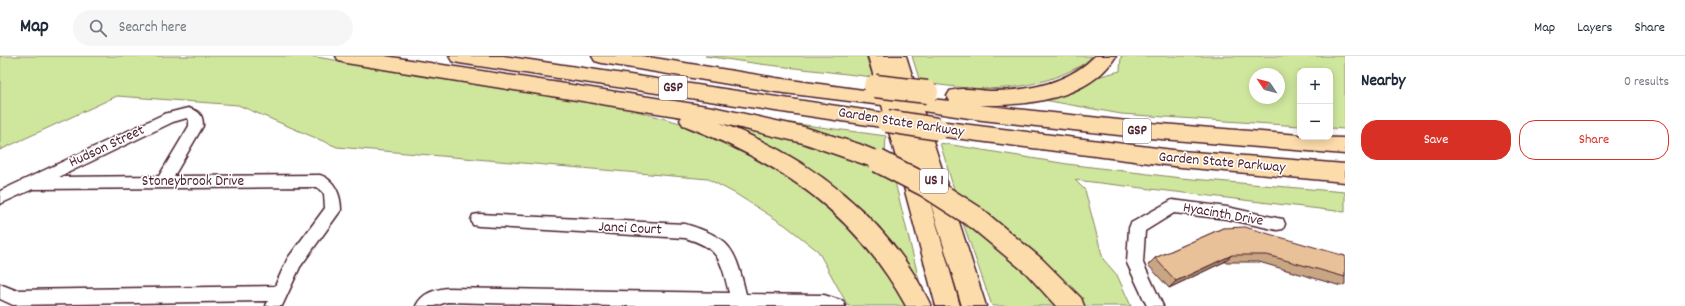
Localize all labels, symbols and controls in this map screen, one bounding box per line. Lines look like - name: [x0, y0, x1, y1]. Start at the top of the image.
- search box: [73, 10, 353, 46]
- text: Map: [20, 14, 49, 41]
- icon: search: [87, 17, 109, 39]
- text: Search here: [119, 17, 187, 39]
- text: Map: [1534, 18, 1555, 38]
- text: Layers: [1577, 18, 1612, 38]
- text: Share: [1634, 18, 1665, 38]
- north arrow: [1249, 68, 1285, 104]
- map controls: [1297, 68, 1333, 140]
- button: +: [1297, 68, 1333, 104]
- text: Nearby: [1361, 70, 1405, 94]
- text: 0 results: [1624, 73, 1669, 92]
- road number: GSP: [659, 76, 687, 100]
- street label: Garden State Parkway: [836, 102, 966, 144]
- button: −: [1297, 104, 1333, 140]
- road number: GSP: [1123, 119, 1151, 143]
- street label: Hudson Street: [66, 120, 149, 174]
- button: Save: [1361, 120, 1511, 160]
- button: Share: [1519, 120, 1669, 160]
- street label: Garden State Parkway: [1158, 146, 1287, 180]
- road number: US 1: [920, 169, 948, 193]
- street label: Stoneybrook Drive: [142, 171, 245, 193]
- street label: Hyacinth Drive: [1181, 197, 1265, 233]
- street label: Janci Court: [598, 216, 663, 242]

